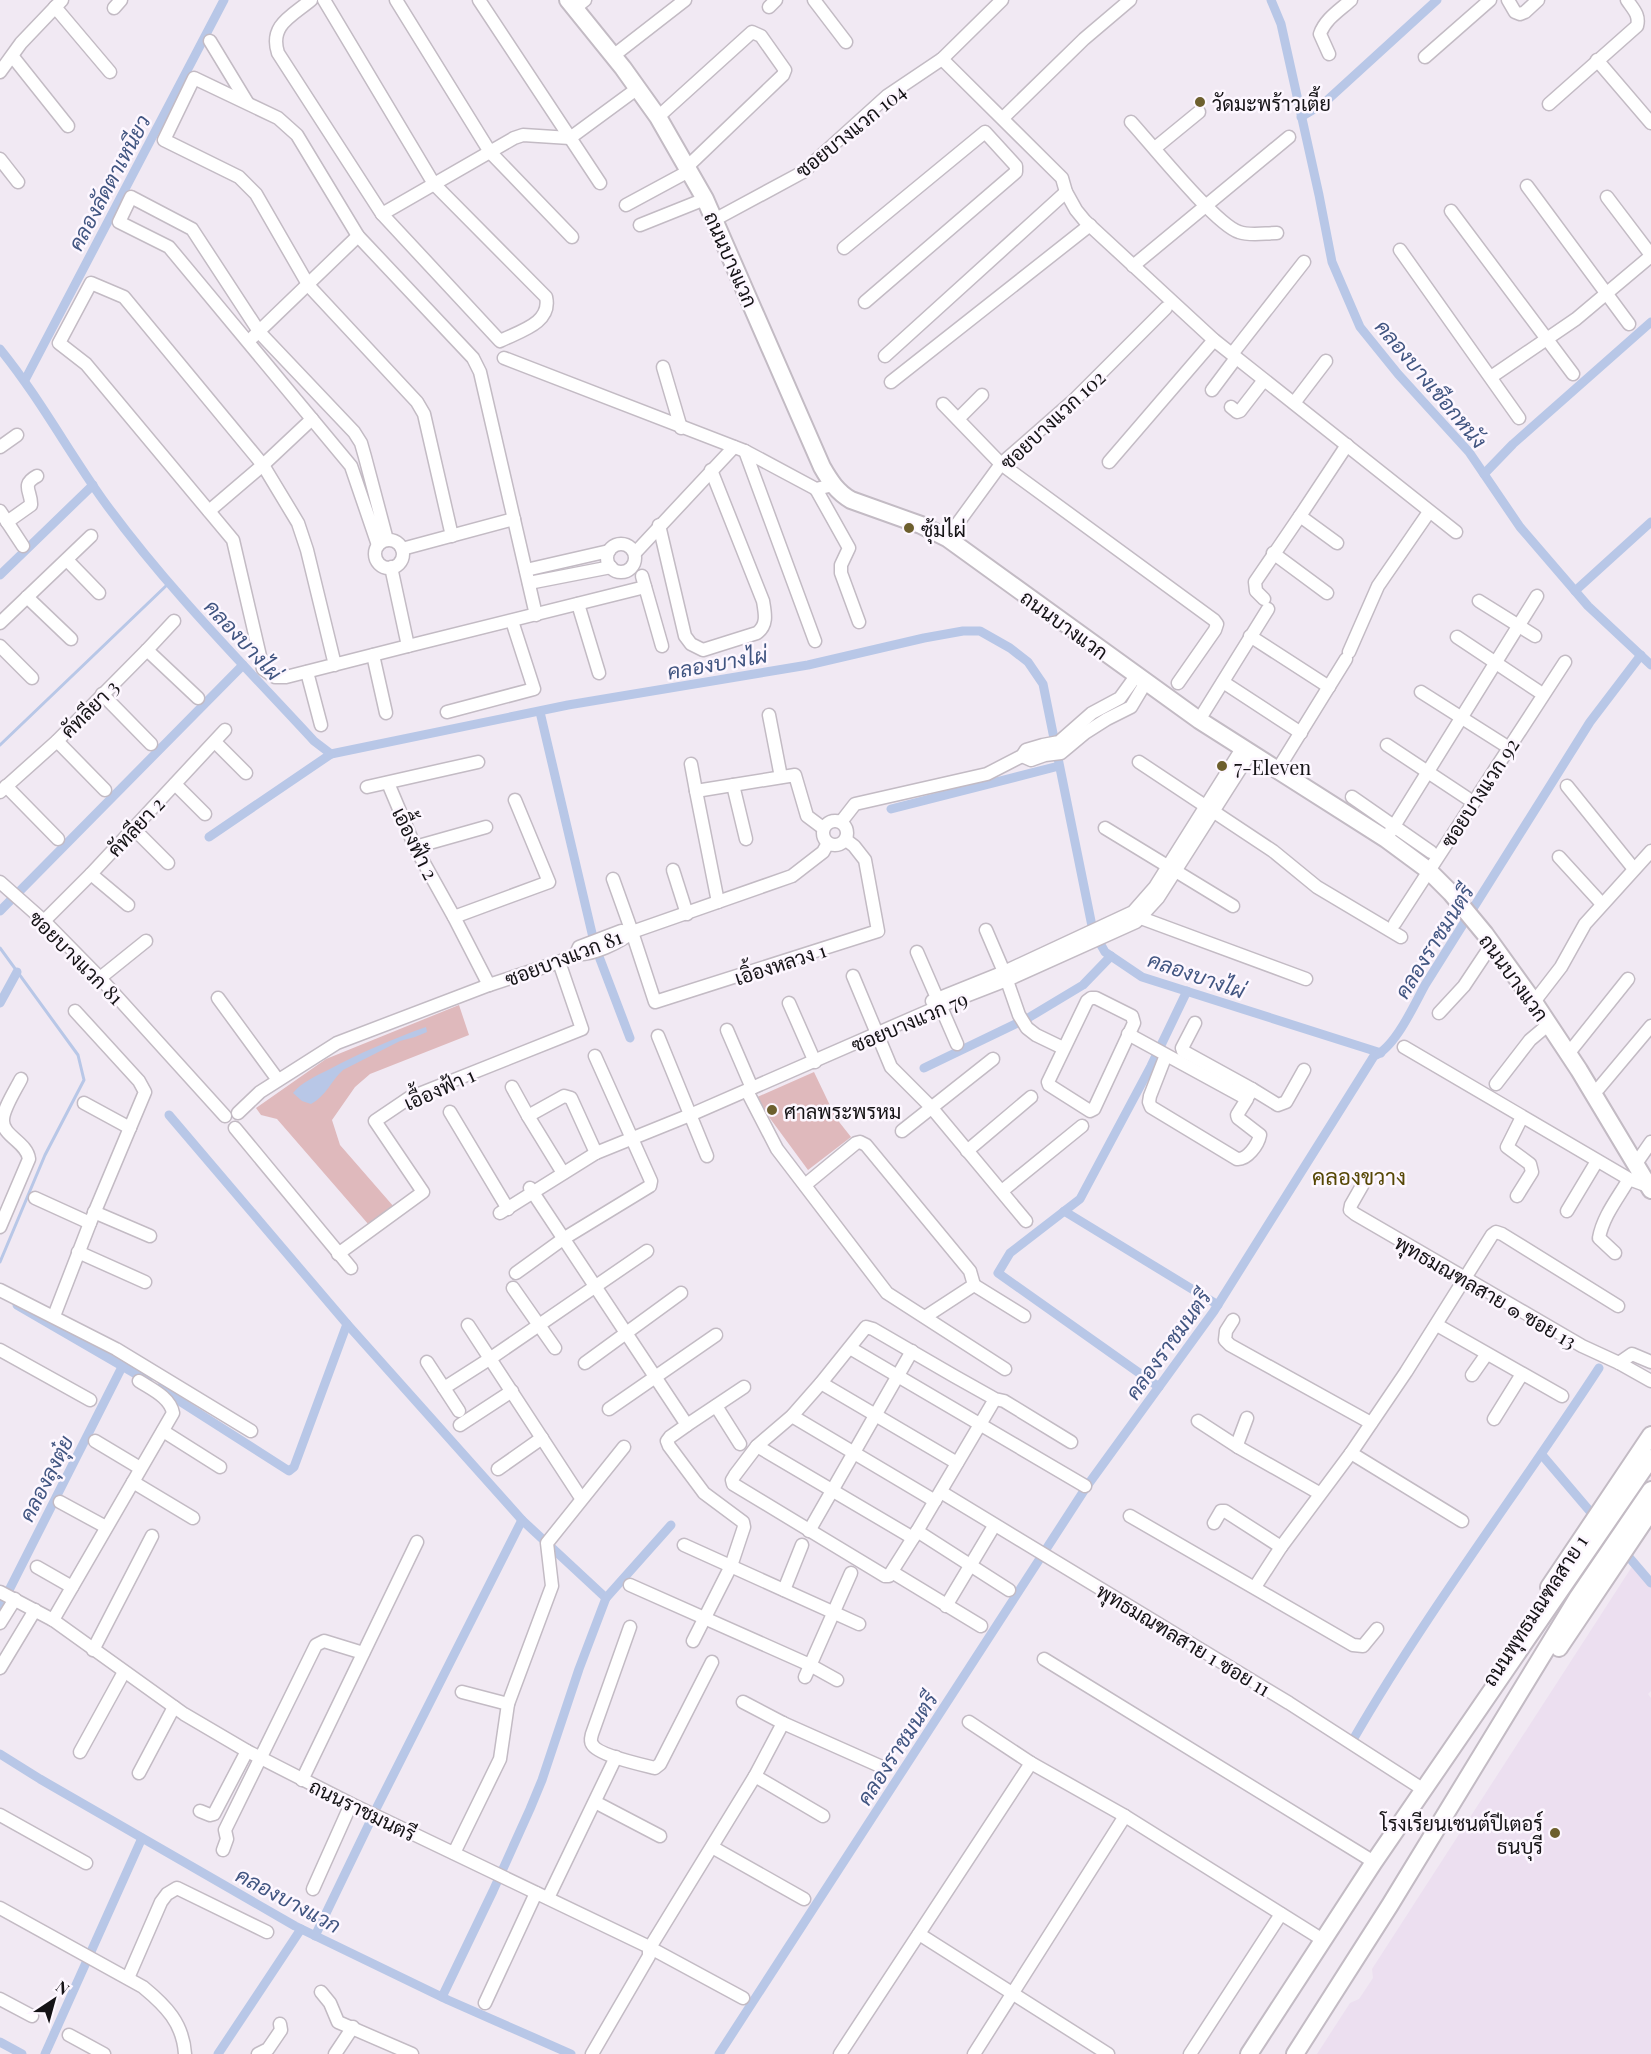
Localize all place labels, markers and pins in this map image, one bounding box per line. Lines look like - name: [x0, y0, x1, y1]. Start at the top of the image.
- place label: วัดมะพร้าวเตี้ย: [1212, 86, 1331, 116]
- marker: วัดมะพร้าวเตี้ย: [1193, 95, 1207, 109]
- place label: ซุ้มไผ่: [921, 515, 966, 544]
- marker: ซุ้มไผ่: [902, 521, 916, 535]
- place label: 7-Eleven: [1234, 753, 1311, 780]
- marker: 7-Eleven: [1215, 759, 1229, 773]
- place label: ศาลพระพรหม: [784, 1097, 901, 1124]
- marker: ศาลพระพรหม: [765, 1103, 779, 1117]
- place label: โรงเรียนเซนต์ปีเตอร์ ธนบุรี: [1379, 1809, 1543, 1861]
- marker: โรงเรียนเซนต์ปีเตอร์ ธนบุรี: [1548, 1826, 1562, 1840]

